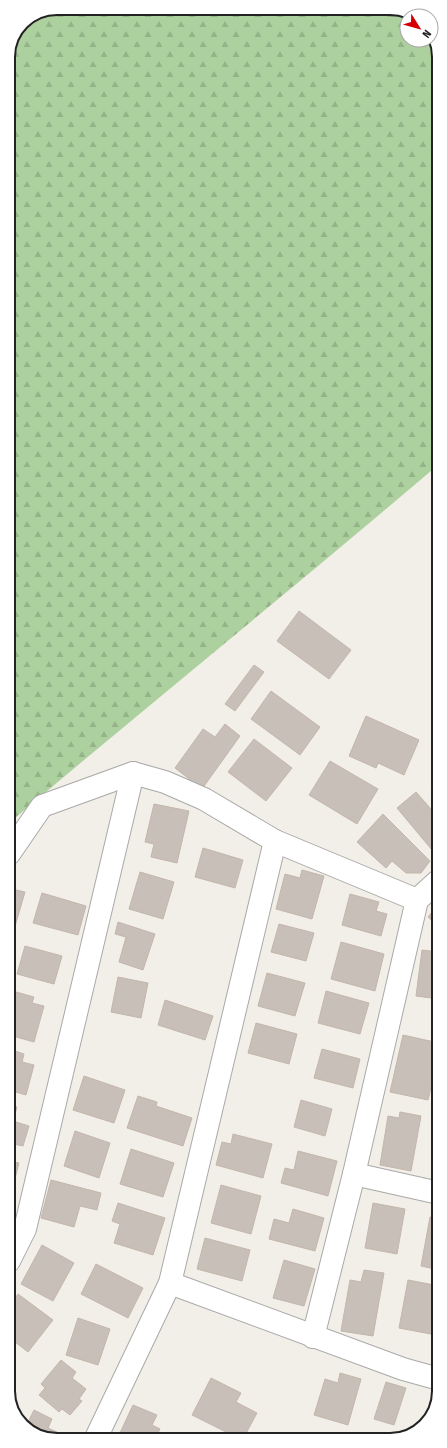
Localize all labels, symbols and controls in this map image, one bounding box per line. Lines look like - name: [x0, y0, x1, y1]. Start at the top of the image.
- north arrow: [399, 8, 439, 48]
- text: N: [419, 27, 434, 40]

